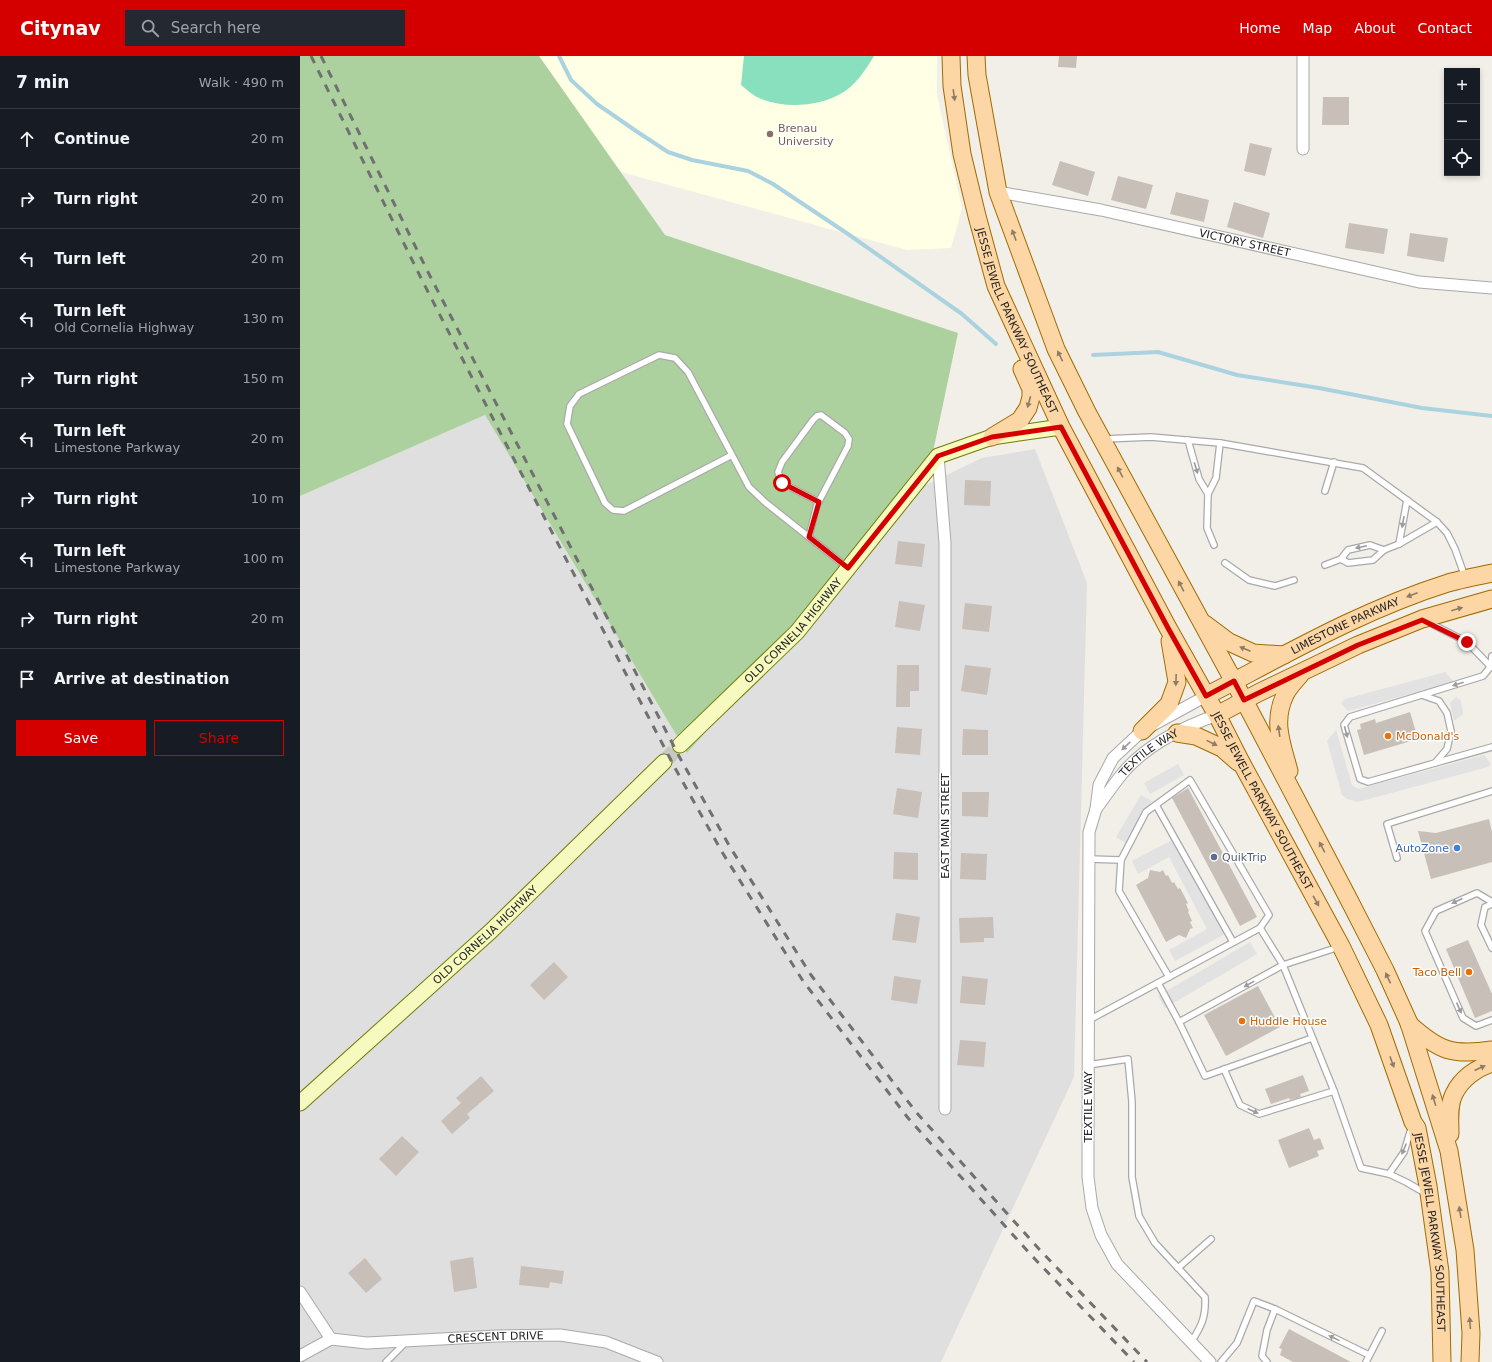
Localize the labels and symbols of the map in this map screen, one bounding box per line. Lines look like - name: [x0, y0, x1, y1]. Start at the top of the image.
- one-way arrow: [951, 89, 957, 101]
- place label: Brenau University: [778, 122, 834, 148]
- marker: Brenau University: [765, 129, 775, 139]
- street label: JESSE JEWELL PARKWAY SOUTHEAST: [973, 225, 1060, 416]
- street label: VICTORY STREET: [1198, 226, 1292, 260]
- one-way arrow: [1011, 228, 1017, 240]
- one-way arrow: [1057, 351, 1063, 362]
- one-way arrow: [1026, 396, 1032, 408]
- one-way arrow: [1193, 462, 1199, 474]
- one-way arrow: [1116, 466, 1123, 478]
- route start: [773, 474, 791, 492]
- one-way arrow: [1400, 516, 1406, 528]
- one-way arrow: [1355, 544, 1367, 550]
- street label: OLD CORNELIA HIGHWAY: [742, 575, 845, 686]
- one-way arrow: [1178, 580, 1185, 592]
- one-way arrow: [1406, 593, 1418, 599]
- street label: LIMESTONE PARKWAY: [1289, 595, 1402, 657]
- one-way arrow: [1451, 606, 1463, 612]
- route end: [1458, 633, 1476, 651]
- one-way arrow: [1239, 646, 1251, 652]
- one-way arrow: [1172, 673, 1179, 686]
- one-way arrow: [1452, 681, 1464, 687]
- street label: JESSE JEWELL PARKWAY SOUTHEAST: [1209, 708, 1315, 893]
- one-way arrow: [1276, 725, 1282, 738]
- street label: TEXTILE WAY: [1116, 726, 1181, 780]
- one-way arrow: [1343, 726, 1349, 738]
- place label: McDonald's: [1396, 730, 1460, 743]
- marker: McDonald's: [1383, 731, 1393, 741]
- one-way arrow: [1206, 740, 1217, 747]
- one-way arrow: [1121, 741, 1131, 751]
- street label: EAST MAIN STREET: [939, 773, 952, 879]
- one-way arrow: [1318, 842, 1325, 853]
- place label: AutoZone: [1395, 842, 1449, 855]
- marker: AutoZone: [1452, 843, 1462, 853]
- place label: QuikTrip: [1222, 851, 1267, 864]
- marker: QuikTrip: [1209, 852, 1219, 862]
- street label: OLD CORNELIA HIGHWAY: [430, 883, 541, 987]
- one-way arrow: [1313, 895, 1319, 907]
- one-way arrow: [1451, 899, 1463, 905]
- place label: Taco Bell: [1412, 966, 1461, 979]
- marker: Taco Bell: [1464, 967, 1474, 977]
- one-way arrow: [1385, 973, 1391, 984]
- one-way arrow: [1243, 980, 1255, 987]
- one-way arrow: [1456, 1002, 1462, 1013]
- place label: Huddle House: [1250, 1015, 1327, 1028]
- marker: Huddle House: [1237, 1016, 1247, 1026]
- one-way arrow: [1389, 1056, 1395, 1068]
- one-way arrow: [1475, 1065, 1486, 1071]
- street label: TEXTILE WAY: [1082, 1071, 1095, 1144]
- one-way arrow: [1431, 1094, 1437, 1106]
- one-way arrow: [1247, 1108, 1258, 1114]
- street label: JESSE JEWELL PARKWAY SOUTHEAST: [1411, 1131, 1447, 1332]
- one-way arrow: [1401, 1144, 1407, 1156]
- one-way arrow: [1457, 1206, 1463, 1218]
- one-way arrow: [1467, 1317, 1474, 1329]
- street label: CRESCENT DRIVE: [447, 1329, 544, 1346]
- one-way arrow: [1328, 1335, 1340, 1341]

